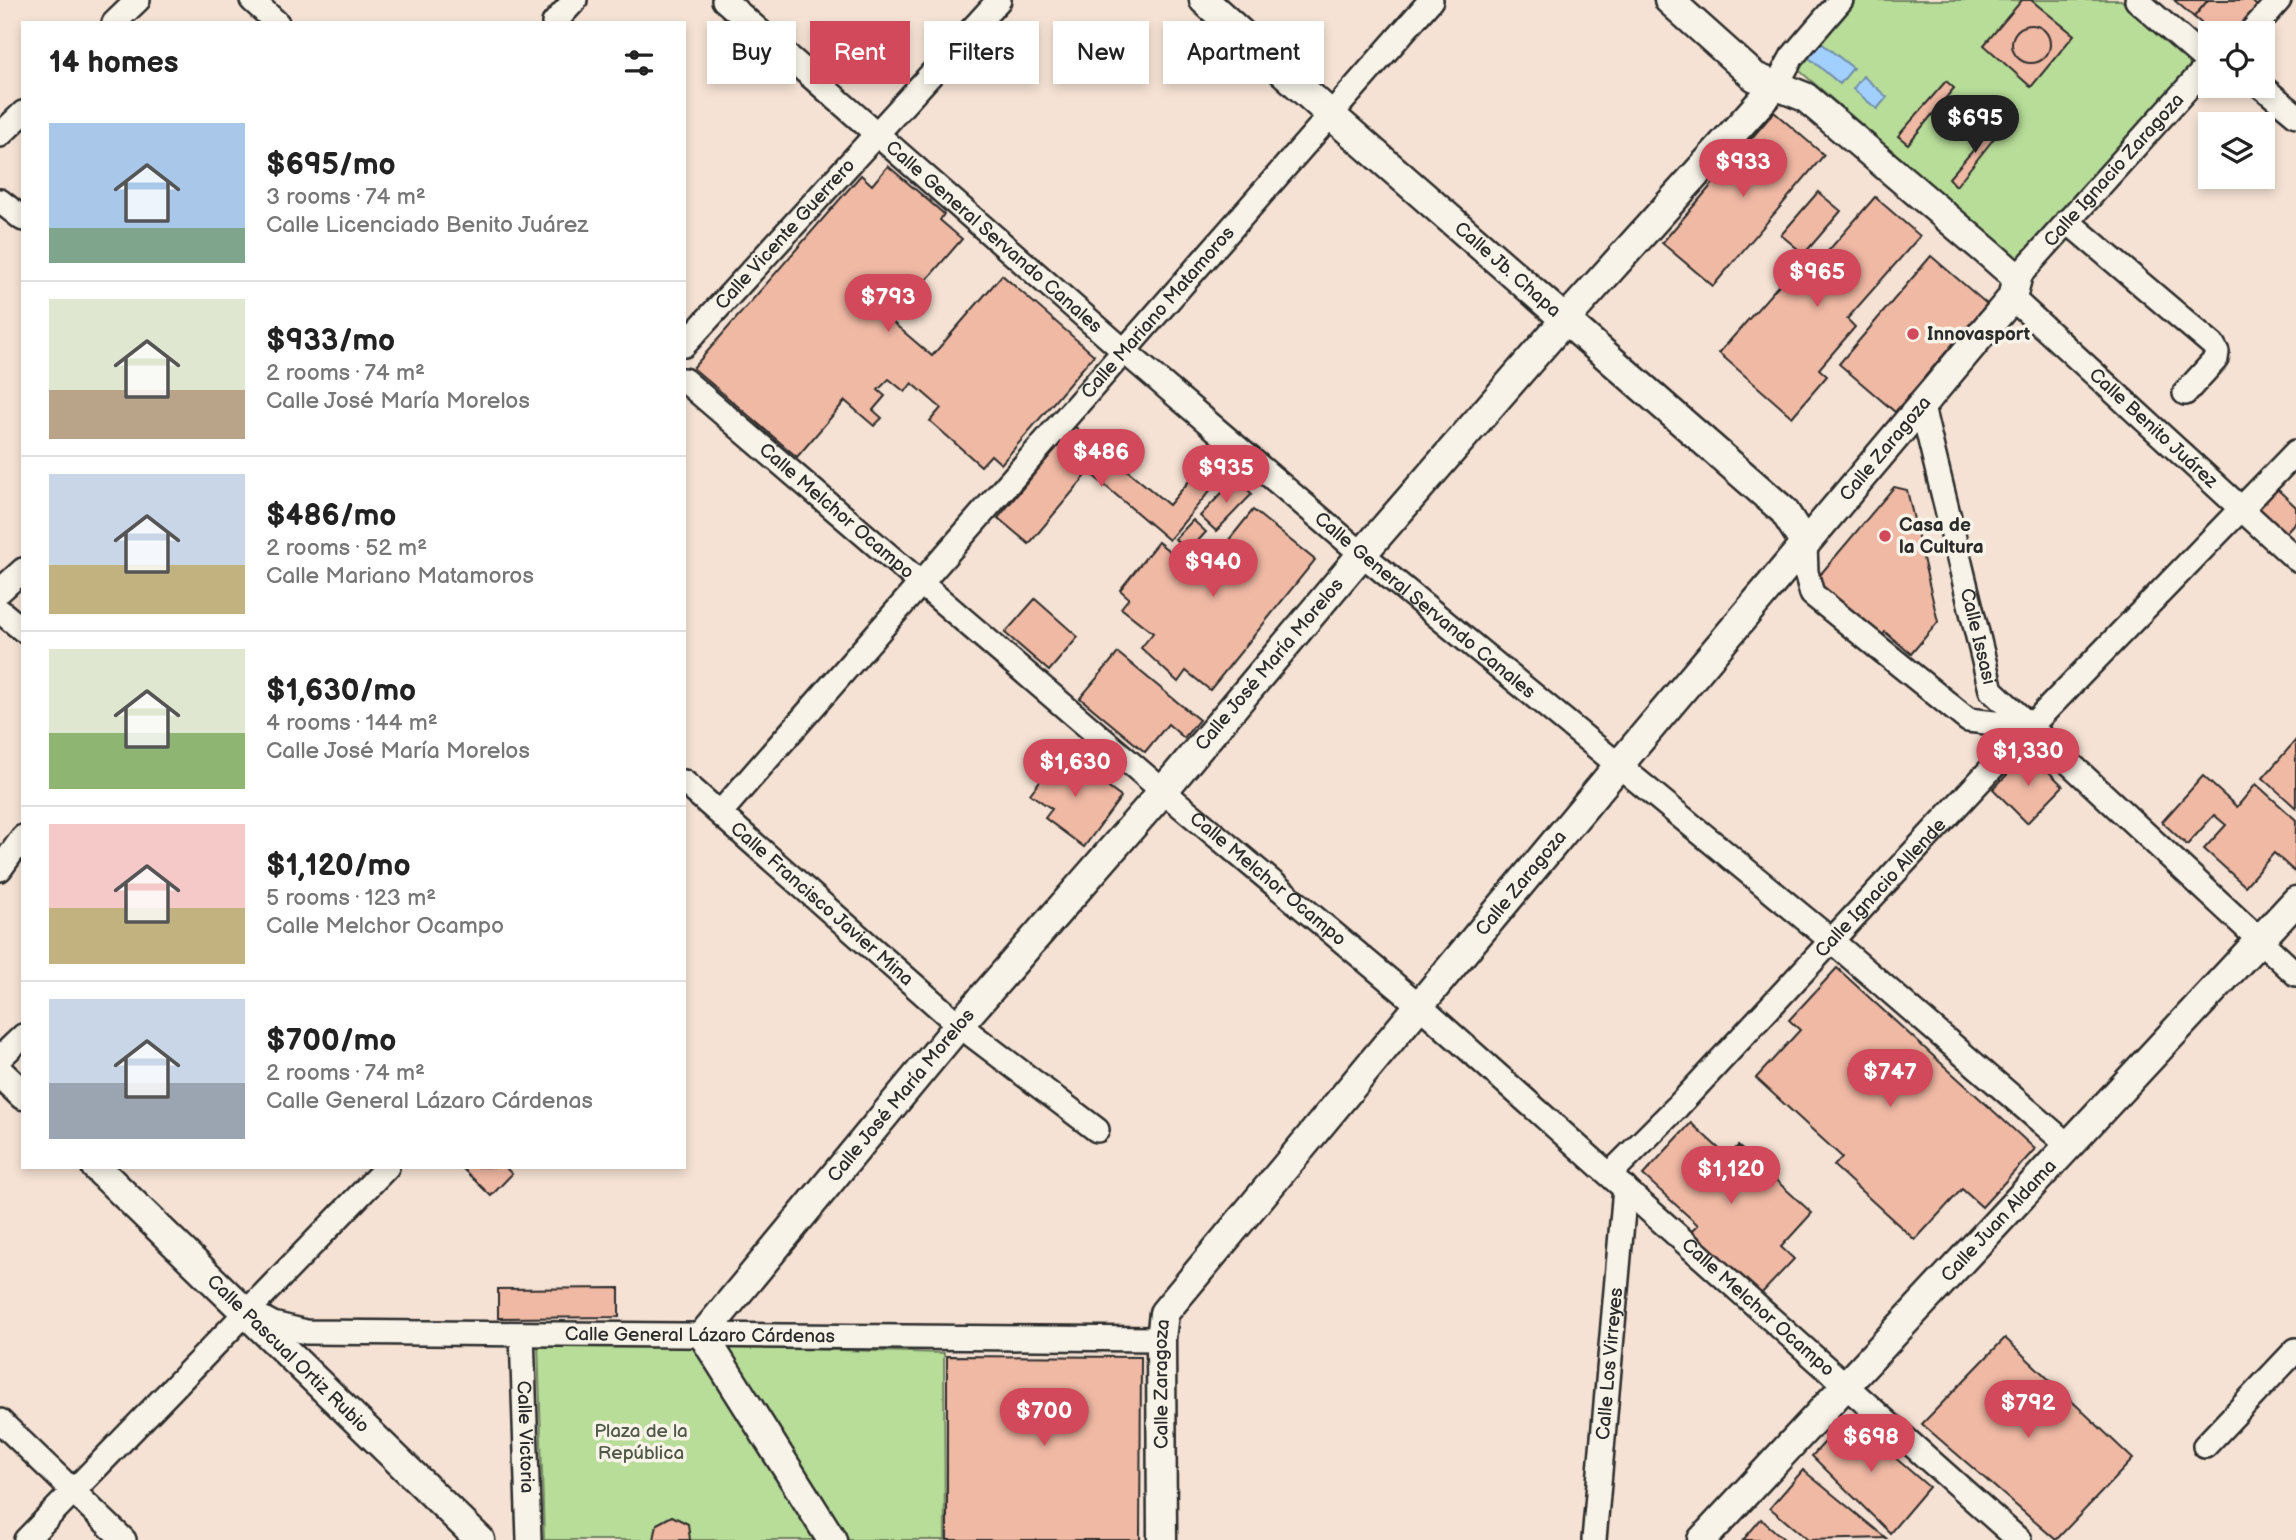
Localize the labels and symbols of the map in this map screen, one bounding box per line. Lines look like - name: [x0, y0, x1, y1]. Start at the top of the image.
- street label: Calle Ignacio Zaragoza: [2039, 88, 2189, 252]
- pin: $695: [1934, 96, 2016, 155]
- street label: Calle General Servando Canales: [881, 136, 1107, 338]
- pin: $933: [1702, 140, 1784, 199]
- street label: Calle Vicente Guerrero: [710, 154, 860, 315]
- street label: Calle Jb. Chapa: [1450, 217, 1566, 322]
- street label: Calle Mariano Matamoros: [1076, 222, 1239, 403]
- pin: $965: [1776, 250, 1858, 309]
- pin: $793: [847, 274, 929, 334]
- place label: Innovasport: [1927, 323, 2031, 346]
- marker: Innovasport: [1905, 326, 1921, 342]
- street label: Calle Benito Juárez: [2084, 363, 2223, 493]
- street label: Calle Zaragoza: [1835, 391, 1936, 506]
- pin: $486: [1060, 430, 1142, 489]
- street label: Calle Melchor Ocampo: [754, 438, 919, 584]
- pin: $935: [1185, 446, 1267, 505]
- street label: Calle General Servando Canales: [1310, 507, 1540, 703]
- place label: Casa de la Cultura: [1899, 514, 1984, 559]
- marker: Casa de la Cultura: [1877, 528, 1893, 544]
- pin: $940: [1172, 540, 1254, 599]
- street label: Calle José María Morelos: [1190, 573, 1348, 755]
- street label: Calle Issasi: [1955, 586, 2001, 687]
- pin: $1,330: [1971, 728, 2085, 788]
- pin: $1,630: [1018, 740, 1132, 799]
- street label: Calle Melchor Ocampo: [1185, 807, 1351, 951]
- street label: Calle Ignacio Allende: [1810, 813, 1951, 962]
- street label: Calle Francisco Javier Mina: [726, 817, 918, 991]
- street label: Calle Zaragoza: [1471, 826, 1571, 940]
- street label: Calle José María Morelos: [823, 1004, 979, 1187]
- pin: $747: [1849, 1050, 1931, 1109]
- pin: $1,120: [1674, 1146, 1788, 1206]
- street label: Calle Juan Aldama: [1936, 1155, 2061, 1287]
- street label: Calle Melchor Ocampo: [1677, 1233, 1839, 1381]
- street label: Calle Pascual Ortiz Rubio: [202, 1270, 374, 1438]
- street label: Calle Los Virreyes: [1591, 1286, 1628, 1441]
- street label: Calle Zaragoza: [1149, 1318, 1175, 1449]
- street label: Calle General Lázaro Cárdenas: [565, 1323, 835, 1348]
- street label: Calle Victoria: [512, 1380, 539, 1494]
- pin: $792: [1987, 1380, 2069, 1440]
- pin: $700: [1003, 1388, 1085, 1448]
- pin: $698: [1830, 1414, 1912, 1474]
- park label: Plaza de la República: [594, 1420, 688, 1465]

